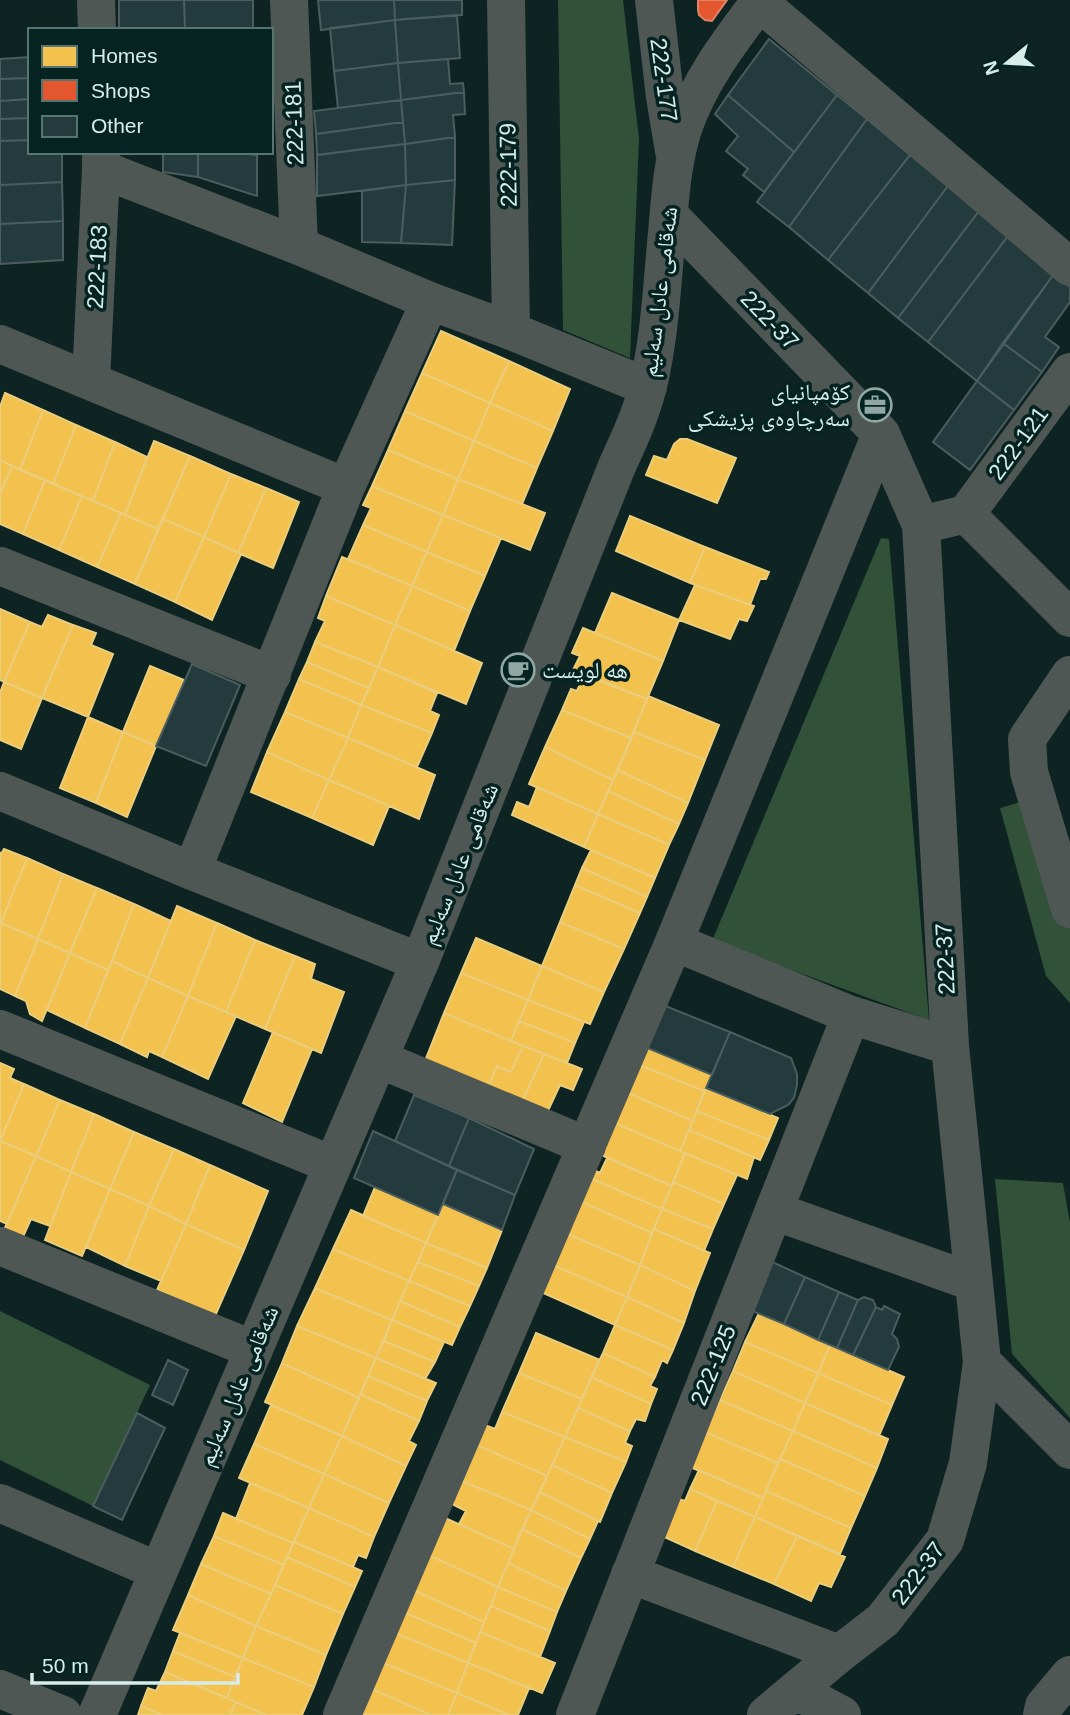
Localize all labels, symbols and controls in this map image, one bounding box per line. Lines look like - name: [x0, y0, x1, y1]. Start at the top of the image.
- legend: [28, 28, 273, 154]
- north arrow: [972, 28, 1042, 98]
- street label: 222-177: [645, 36, 683, 124]
- text: Homes: [91, 44, 158, 67]
- text: N: [979, 58, 1003, 78]
- text: Shops: [91, 79, 151, 102]
- street label: 222-181: [280, 80, 308, 166]
- text: Other: [91, 114, 144, 137]
- street label: 222-179: [494, 123, 522, 207]
- street label: شەقامی عادل سەلیم: [636, 205, 685, 379]
- street label: 222-183: [82, 224, 112, 310]
- street label: 222-37: [736, 285, 804, 355]
- place label: کۆمپانیای سەرچاوەی پزیشکی: [688, 379, 850, 432]
- office icon: کۆمپانیای سەرچاوەی پزیشکی: [856, 386, 894, 424]
- street label: 222-121: [983, 401, 1053, 485]
- cafe icon: هه لويست: [499, 651, 537, 689]
- place label: هه لويست: [542, 657, 628, 683]
- street label: شەقامی عادل سەلیم: [415, 780, 506, 950]
- street label: 222-37: [930, 923, 960, 995]
- street label: شەقامی عادل سەلیم: [193, 1302, 286, 1471]
- street label: 222-125: [685, 1321, 741, 1409]
- street label: 222-37: [886, 1537, 950, 1609]
- scale bar: [32, 1642, 238, 1686]
- text: 50 m: [42, 1654, 89, 1677]

